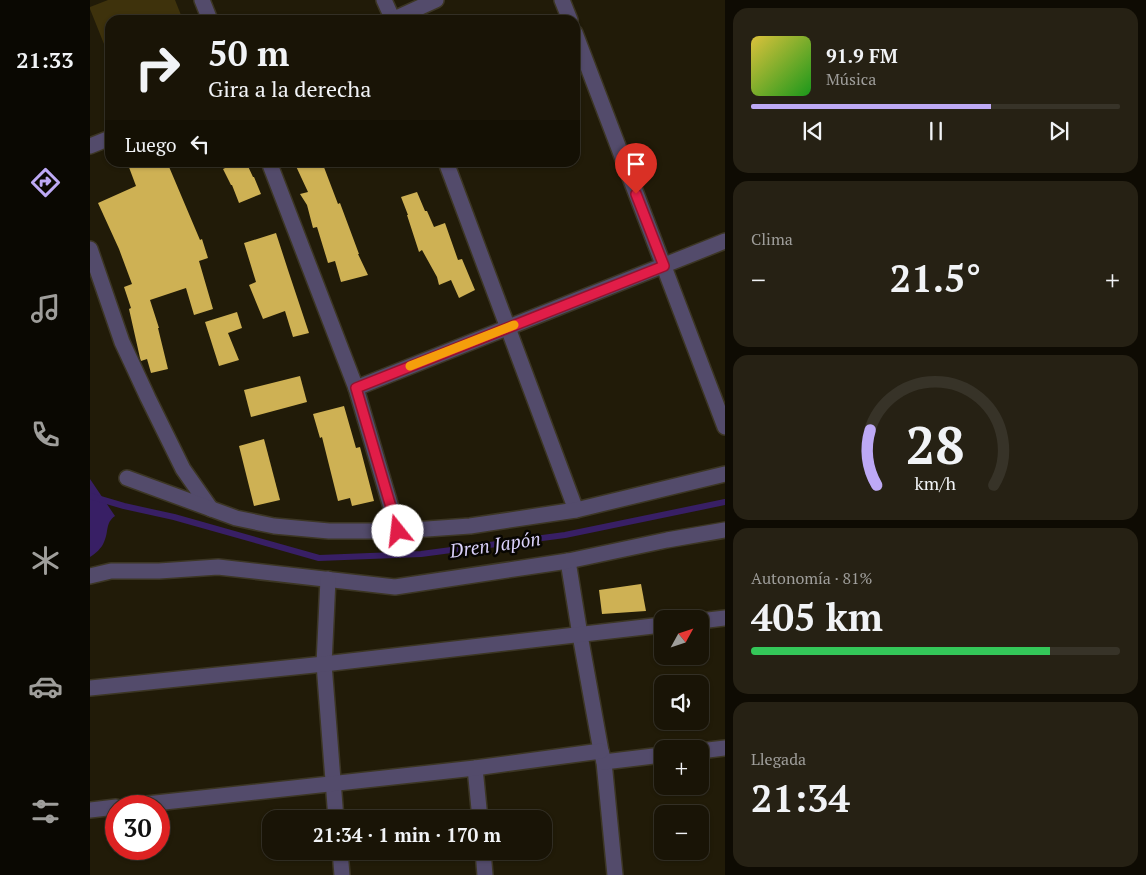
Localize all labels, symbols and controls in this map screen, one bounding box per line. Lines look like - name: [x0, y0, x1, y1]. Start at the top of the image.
- text: 50 m: [208, 30, 289, 76]
- icon: right: [125, 35, 190, 100]
- text: 91.9 FM: [826, 43, 898, 68]
- text: 21:33: [16, 45, 74, 74]
- text: Música: [826, 68, 876, 90]
- text: Gira a la derecha: [208, 74, 371, 103]
- icon: previous: [799, 117, 827, 145]
- icon: pause: [922, 117, 950, 145]
- icon: next: [1045, 117, 1073, 145]
- icon: left: [186, 130, 214, 158]
- text: Luego: [125, 132, 176, 157]
- pin: [615, 143, 657, 194]
- icon: arrive: [622, 150, 650, 178]
- icon: directions: [28, 165, 63, 200]
- text: Clima: [751, 228, 793, 250]
- text: 21.5°: [890, 253, 981, 303]
- text: −: [751, 261, 766, 298]
- text: +: [1105, 261, 1120, 298]
- icon: music: [28, 291, 63, 326]
- text: 28: [906, 410, 965, 479]
- icon: phone: [28, 417, 63, 452]
- text: km/h: [915, 471, 957, 495]
- position arrow: [371, 504, 423, 556]
- water label: Dren Japón: [447, 525, 542, 563]
- icon: climate: [28, 543, 63, 578]
- text: Autonomía · 81%: [751, 567, 873, 589]
- text: 405 km: [751, 592, 883, 642]
- north arrow: [654, 610, 709, 665]
- map controls: [654, 610, 709, 860]
- icon: car: [28, 669, 63, 704]
- button: sound: [654, 675, 709, 730]
- button: +: [654, 740, 709, 795]
- text: Llegada: [751, 748, 806, 770]
- text: 21:34: [751, 773, 850, 823]
- icon: filters: [28, 794, 63, 829]
- speed limit sign: 30: [105, 795, 170, 860]
- button: −: [654, 805, 709, 860]
- text: 21:34 · 1 min · 170 m: [313, 822, 501, 847]

